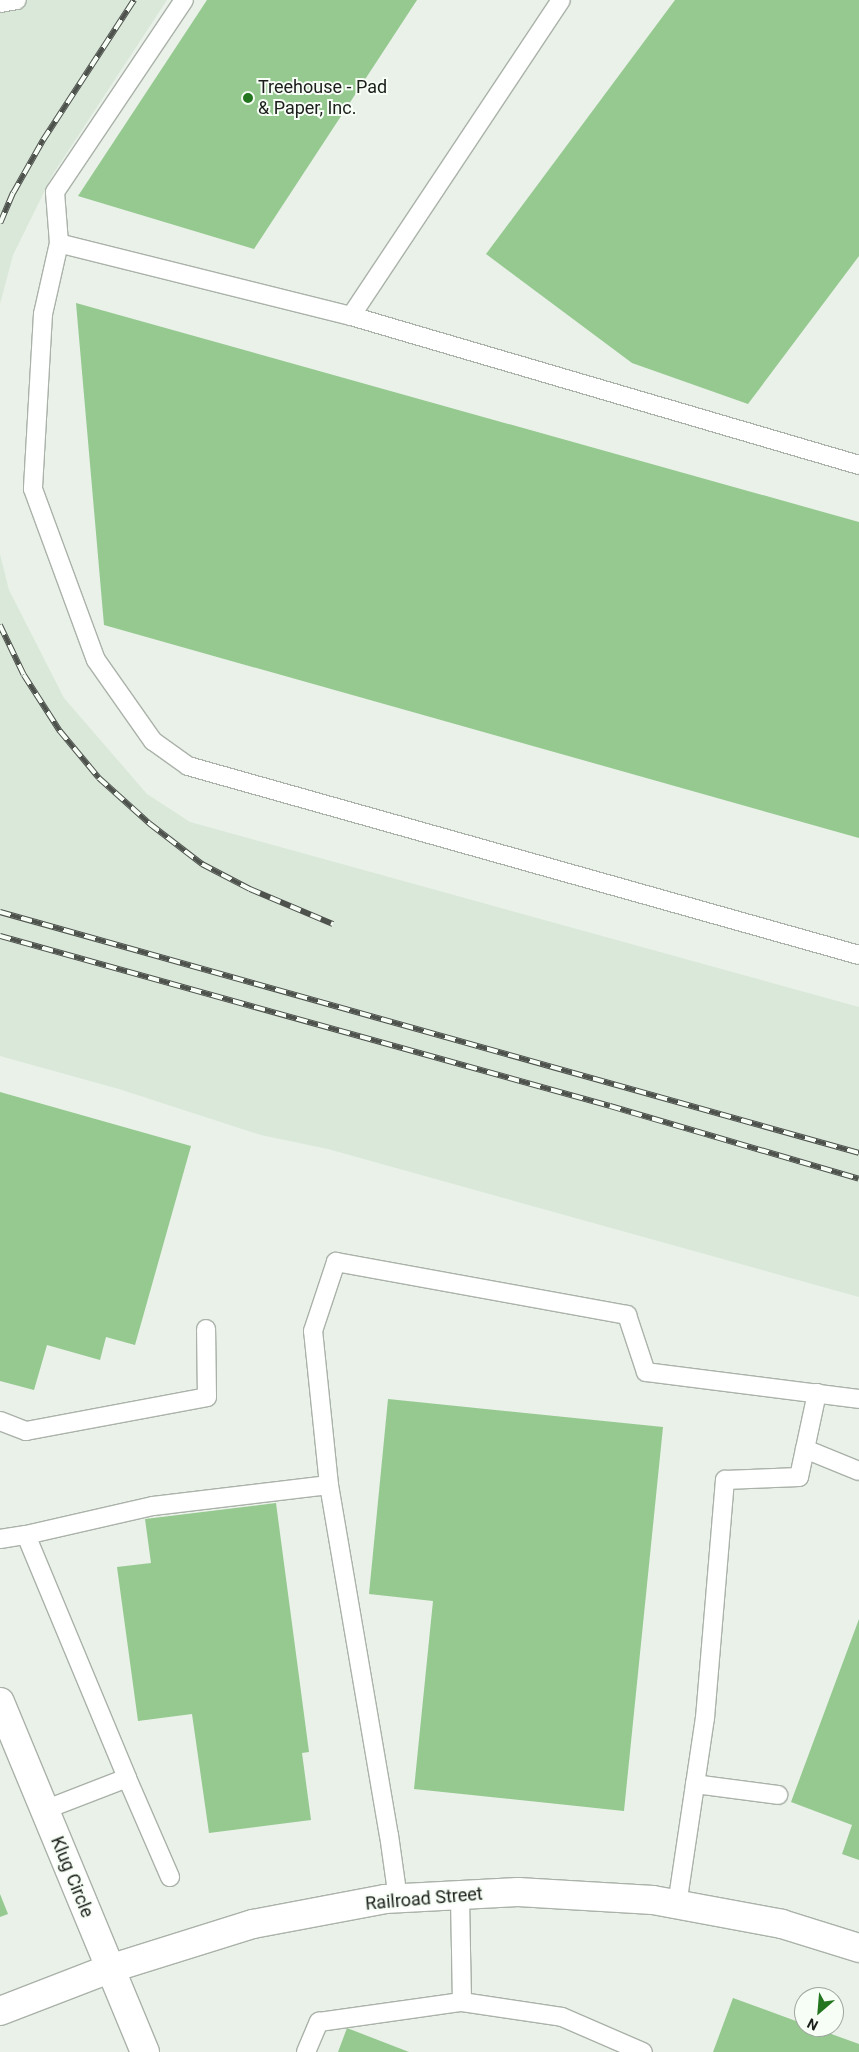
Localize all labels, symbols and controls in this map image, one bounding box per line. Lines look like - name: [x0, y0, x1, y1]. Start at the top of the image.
- place label: Treehouse - Pad & Paper, Inc.: [258, 77, 387, 120]
- marker: Treehouse - Pad & Paper, Inc.: [242, 92, 254, 104]
- street label: Klug Circle: [46, 1833, 98, 1921]
- street label: Railroad Street: [364, 1883, 484, 1915]
- north arrow: [794, 1987, 844, 2037]
- text: N: [805, 2015, 821, 2034]

